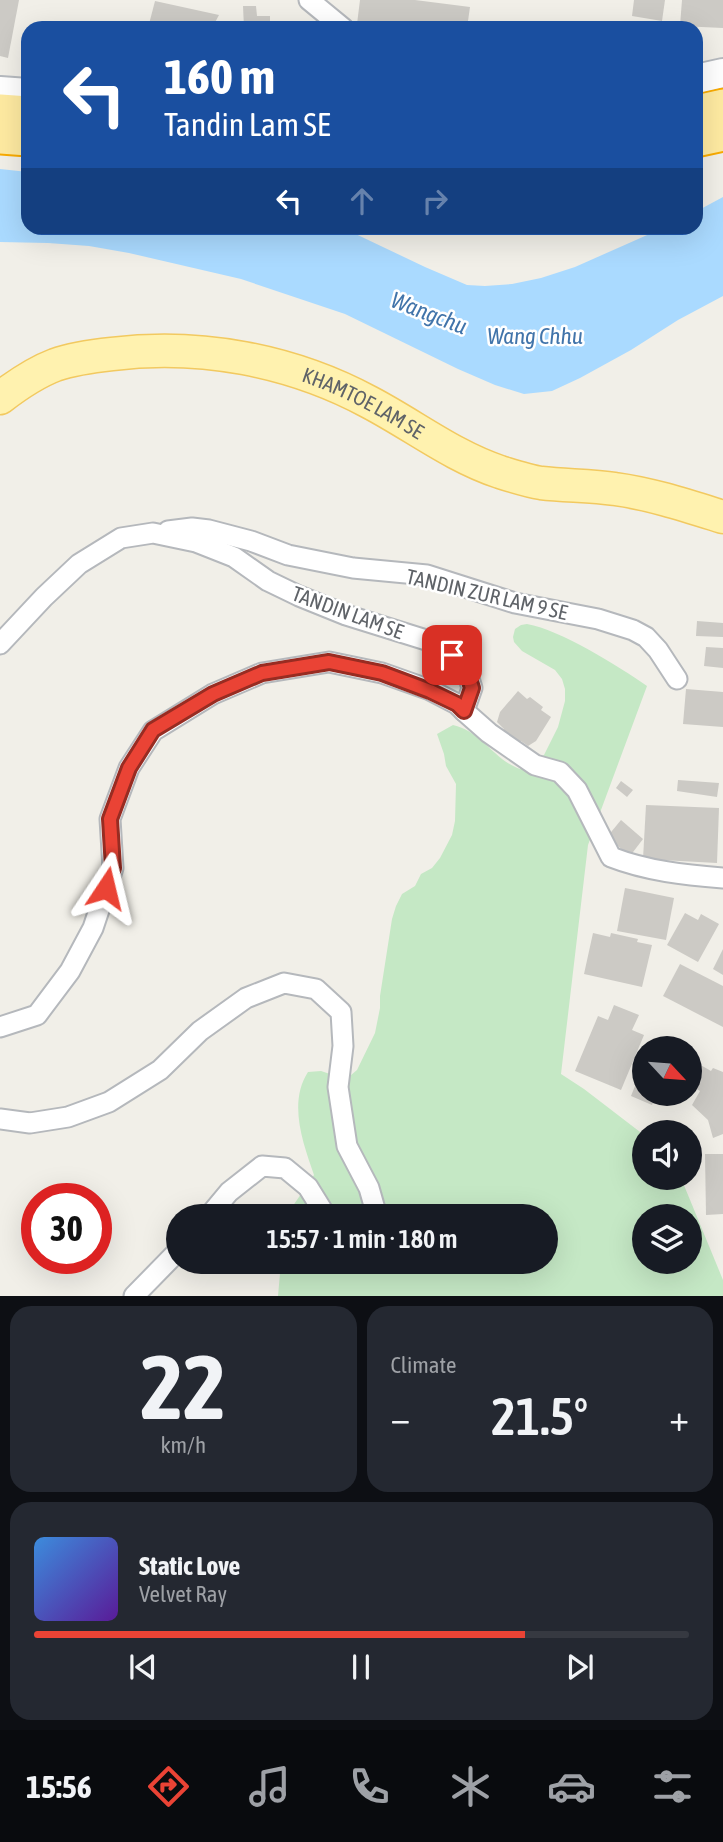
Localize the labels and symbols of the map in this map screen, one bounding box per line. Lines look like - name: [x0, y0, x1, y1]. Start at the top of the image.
- water label: Wangchu: [387, 287, 471, 339]
- water label: Wang Chhu: [487, 323, 583, 349]
- street label: KHAMTOE LAM SE: [299, 362, 428, 443]
- street label: TANDIN ZUR LAM 9 SE: [404, 564, 570, 624]
- street label: TANDIN LAM SE: [289, 581, 407, 643]
- pin: [422, 625, 482, 685]
- position arrow: [69, 851, 143, 925]
- north arrow: [632, 1036, 702, 1106]
- speed limit sign: 30: [21, 1183, 112, 1274]

